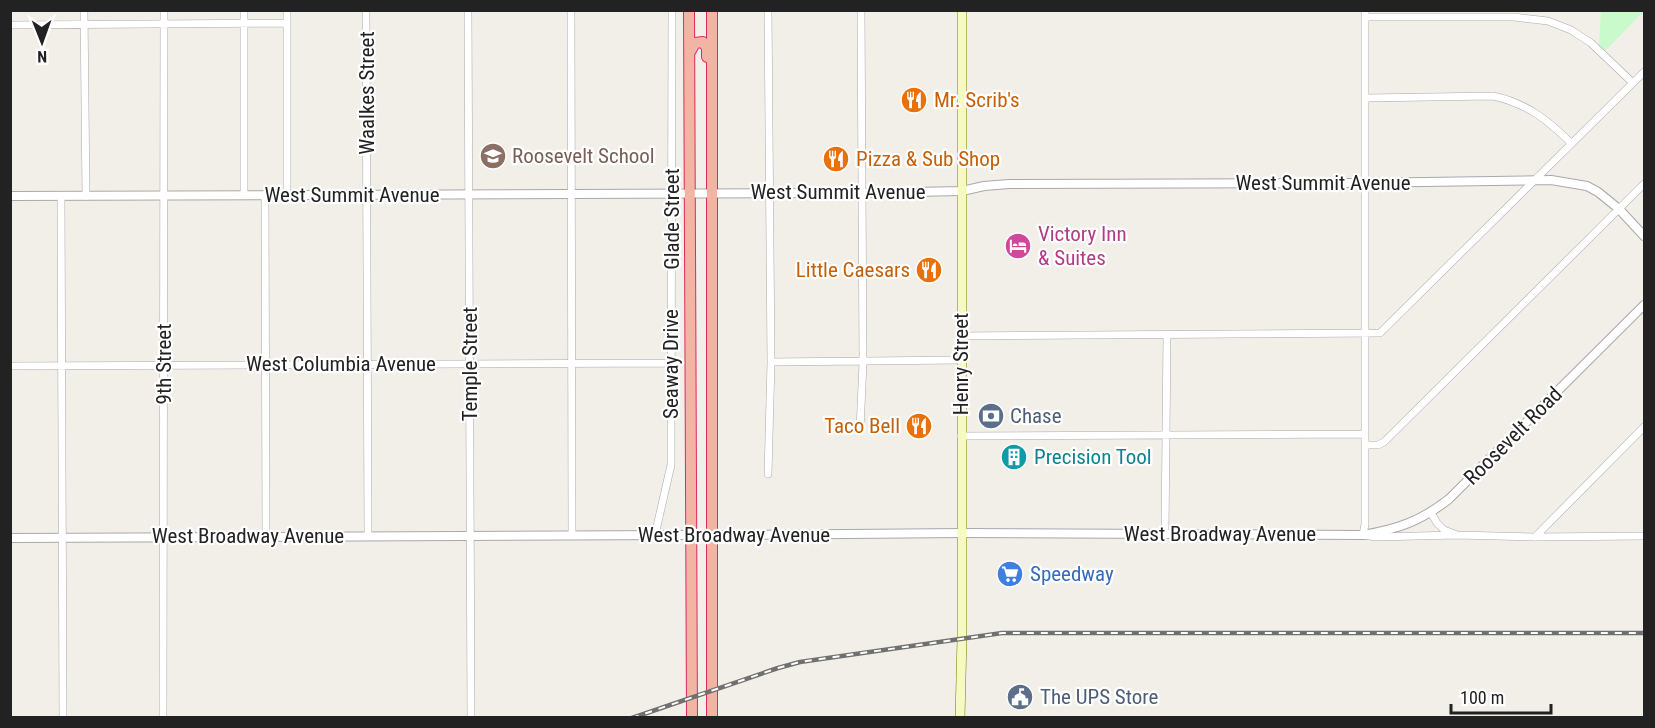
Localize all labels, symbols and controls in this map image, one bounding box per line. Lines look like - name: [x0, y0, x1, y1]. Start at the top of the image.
- north arrow: [12, 12, 72, 72]
- street label: Waalkes Street: [355, 31, 379, 155]
- text: N: [37, 47, 47, 66]
- restaurant icon: Mr. Scrib's: [899, 85, 929, 115]
- place label: Mr. Scrib's: [934, 88, 1020, 112]
- school or university icon: Roosevelt School: [478, 141, 508, 171]
- place label: Roosevelt School: [512, 144, 655, 168]
- restaurant icon: Pizza & Sub Shop: [821, 144, 851, 174]
- place label: Pizza & Sub Shop: [856, 147, 1000, 171]
- street label: Glade Street: [660, 168, 684, 270]
- street label: West Summit Avenue: [1235, 171, 1411, 195]
- street label: West Summit Avenue: [750, 180, 926, 204]
- street label: West Summit Avenue: [264, 183, 440, 207]
- place label: Victory Inn & Suites: [1038, 222, 1127, 270]
- hotel icon: Victory Inn & Suites: [1003, 231, 1033, 261]
- restaurant icon: Little Caesars: [914, 255, 944, 285]
- place label: Little Caesars: [796, 258, 910, 282]
- street label: Temple Street: [458, 307, 482, 421]
- street label: Seaway Drive: [659, 309, 683, 419]
- street label: Henry Street: [949, 313, 973, 415]
- street label: 9th Street: [152, 324, 176, 404]
- street label: West Columbia Avenue: [246, 352, 436, 376]
- street label: Roosevelt Road: [1459, 382, 1567, 490]
- bank icon: Chase: [976, 401, 1006, 431]
- place label: Chase: [1010, 404, 1062, 428]
- restaurant icon: Taco Bell: [904, 411, 934, 441]
- place label: Taco Bell: [824, 414, 900, 438]
- building icon: Precision Tool: [999, 442, 1029, 472]
- place label: Precision Tool: [1034, 445, 1152, 469]
- street label: West Broadway Avenue: [1124, 522, 1316, 546]
- street label: West Broadway Avenue: [638, 523, 830, 547]
- street label: West Broadway Avenue: [152, 524, 344, 548]
- supermarket icon: Speedway: [995, 559, 1025, 589]
- place label: Speedway: [1030, 562, 1114, 586]
- scale bar: [1451, 677, 1552, 715]
- public building icon: The UPS Store: [1005, 682, 1035, 712]
- place label: The UPS Store: [1040, 685, 1159, 709]
- text: 100 m: [1460, 687, 1504, 708]

